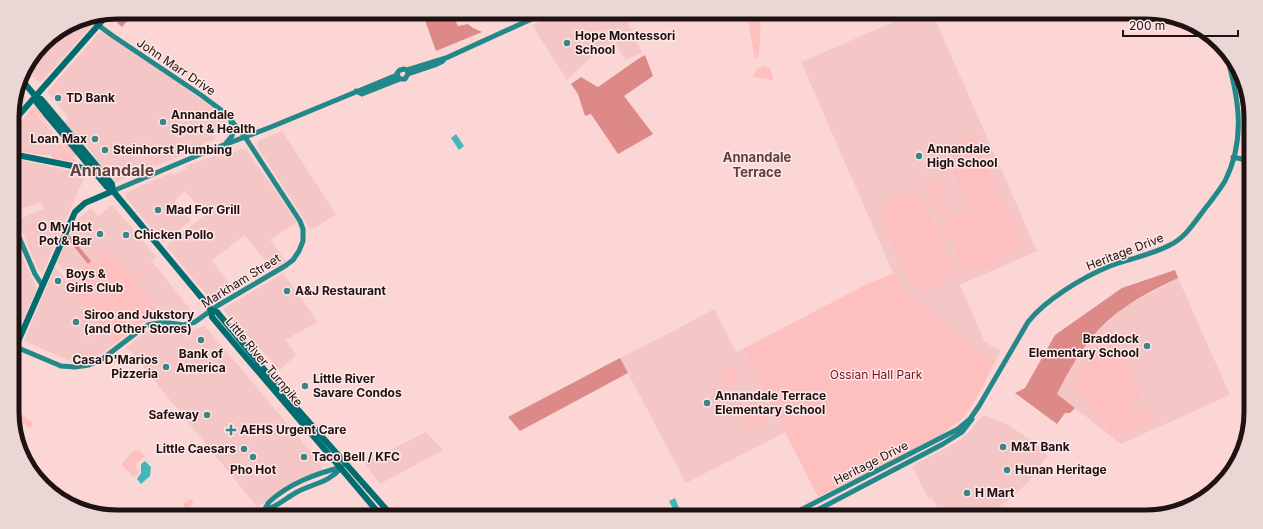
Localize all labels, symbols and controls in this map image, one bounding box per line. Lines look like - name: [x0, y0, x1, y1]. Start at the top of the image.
- scale bar: [1123, 12, 1238, 38]
- text: 200 m: [1129, 18, 1165, 33]
- place label: Hope Montessori School: [575, 28, 675, 57]
- street label: John Marr Drive: [134, 35, 218, 98]
- marker: Hope Montessori School: [562, 38, 572, 48]
- place label: TD Bank: [66, 90, 115, 105]
- marker: TD Bank: [53, 93, 63, 103]
- place label: Annandale Sport & Health: [171, 107, 256, 136]
- marker: Annandale Sport & Health: [158, 117, 168, 127]
- place label: Loan Max: [30, 131, 87, 146]
- marker: Loan Max: [90, 134, 100, 144]
- place label: Annandale High School: [927, 141, 997, 170]
- place label: Steinhorst Plumbing: [113, 142, 232, 157]
- marker: Steinhorst Plumbing: [100, 145, 110, 155]
- district label: Annandale Terrace: [723, 149, 792, 180]
- marker: Annandale High School: [914, 151, 924, 161]
- district label: Annandale: [70, 160, 154, 180]
- place label: Mad For Grill: [166, 202, 240, 217]
- marker: Mad For Grill: [153, 205, 163, 215]
- place label: O My Hot Pot & Bar: [38, 219, 93, 248]
- place label: Chicken Pollo: [134, 227, 214, 242]
- marker: O My Hot Pot & Bar: [95, 229, 105, 239]
- marker: Chicken Pollo: [121, 230, 131, 240]
- street label: Heritage Drive: [1084, 230, 1166, 273]
- street label: Markham Street: [198, 250, 283, 311]
- place label: Boys & Girls Club: [66, 266, 124, 295]
- marker: Boys & Girls Club: [53, 276, 63, 286]
- place label: A&J Restaurant: [295, 283, 387, 298]
- marker: A&J Restaurant: [282, 286, 292, 296]
- place label: Siroo and Jukstory (and Other Stores): [84, 307, 195, 336]
- street label: Little River Turnpike: [223, 314, 306, 409]
- marker: Siroo and Jukstory (and Other Stores): [71, 317, 81, 327]
- place label: Braddock Elementary School: [1029, 331, 1139, 360]
- marker: Bank of America: [196, 335, 206, 345]
- marker: Braddock Elementary School: [1142, 341, 1152, 351]
- place label: Bank of America: [176, 346, 226, 375]
- place label: Casa D'Marios Pizzeria: [72, 352, 158, 381]
- marker: Casa D'Marios Pizzeria: [161, 362, 171, 372]
- park label: Ossian Hall Park: [830, 367, 923, 382]
- place label: Little River Savare Condos: [313, 371, 402, 400]
- marker: Little River Savare Condos: [300, 381, 310, 391]
- place label: Annandale Terrace Elementary School: [715, 388, 826, 417]
- marker: Annandale Terrace Elementary School: [702, 398, 712, 408]
- place label: Safeway: [149, 407, 200, 422]
- marker: Safeway: [202, 410, 212, 420]
- place label: AEHS Urgent Care: [240, 422, 346, 437]
- marker: AEHS Urgent Care: [225, 424, 237, 436]
- street label: Heritage Drive: [831, 437, 911, 488]
- place label: M&T Bank: [1011, 439, 1070, 454]
- place label: Little Caesars: [156, 441, 236, 456]
- marker: M&T Bank: [998, 442, 1008, 452]
- marker: Little Caesars: [239, 444, 249, 454]
- place label: Taco Bell / KFC: [312, 449, 400, 464]
- marker: Pho Hot: [248, 452, 258, 462]
- marker: Taco Bell / KFC: [299, 452, 309, 462]
- place label: Pho Hot: [230, 462, 277, 477]
- place label: Hunan Heritage: [1015, 462, 1107, 477]
- marker: Hunan Heritage: [1002, 465, 1012, 475]
- place label: H Mart: [975, 485, 1015, 500]
- marker: H Mart: [962, 488, 972, 498]

